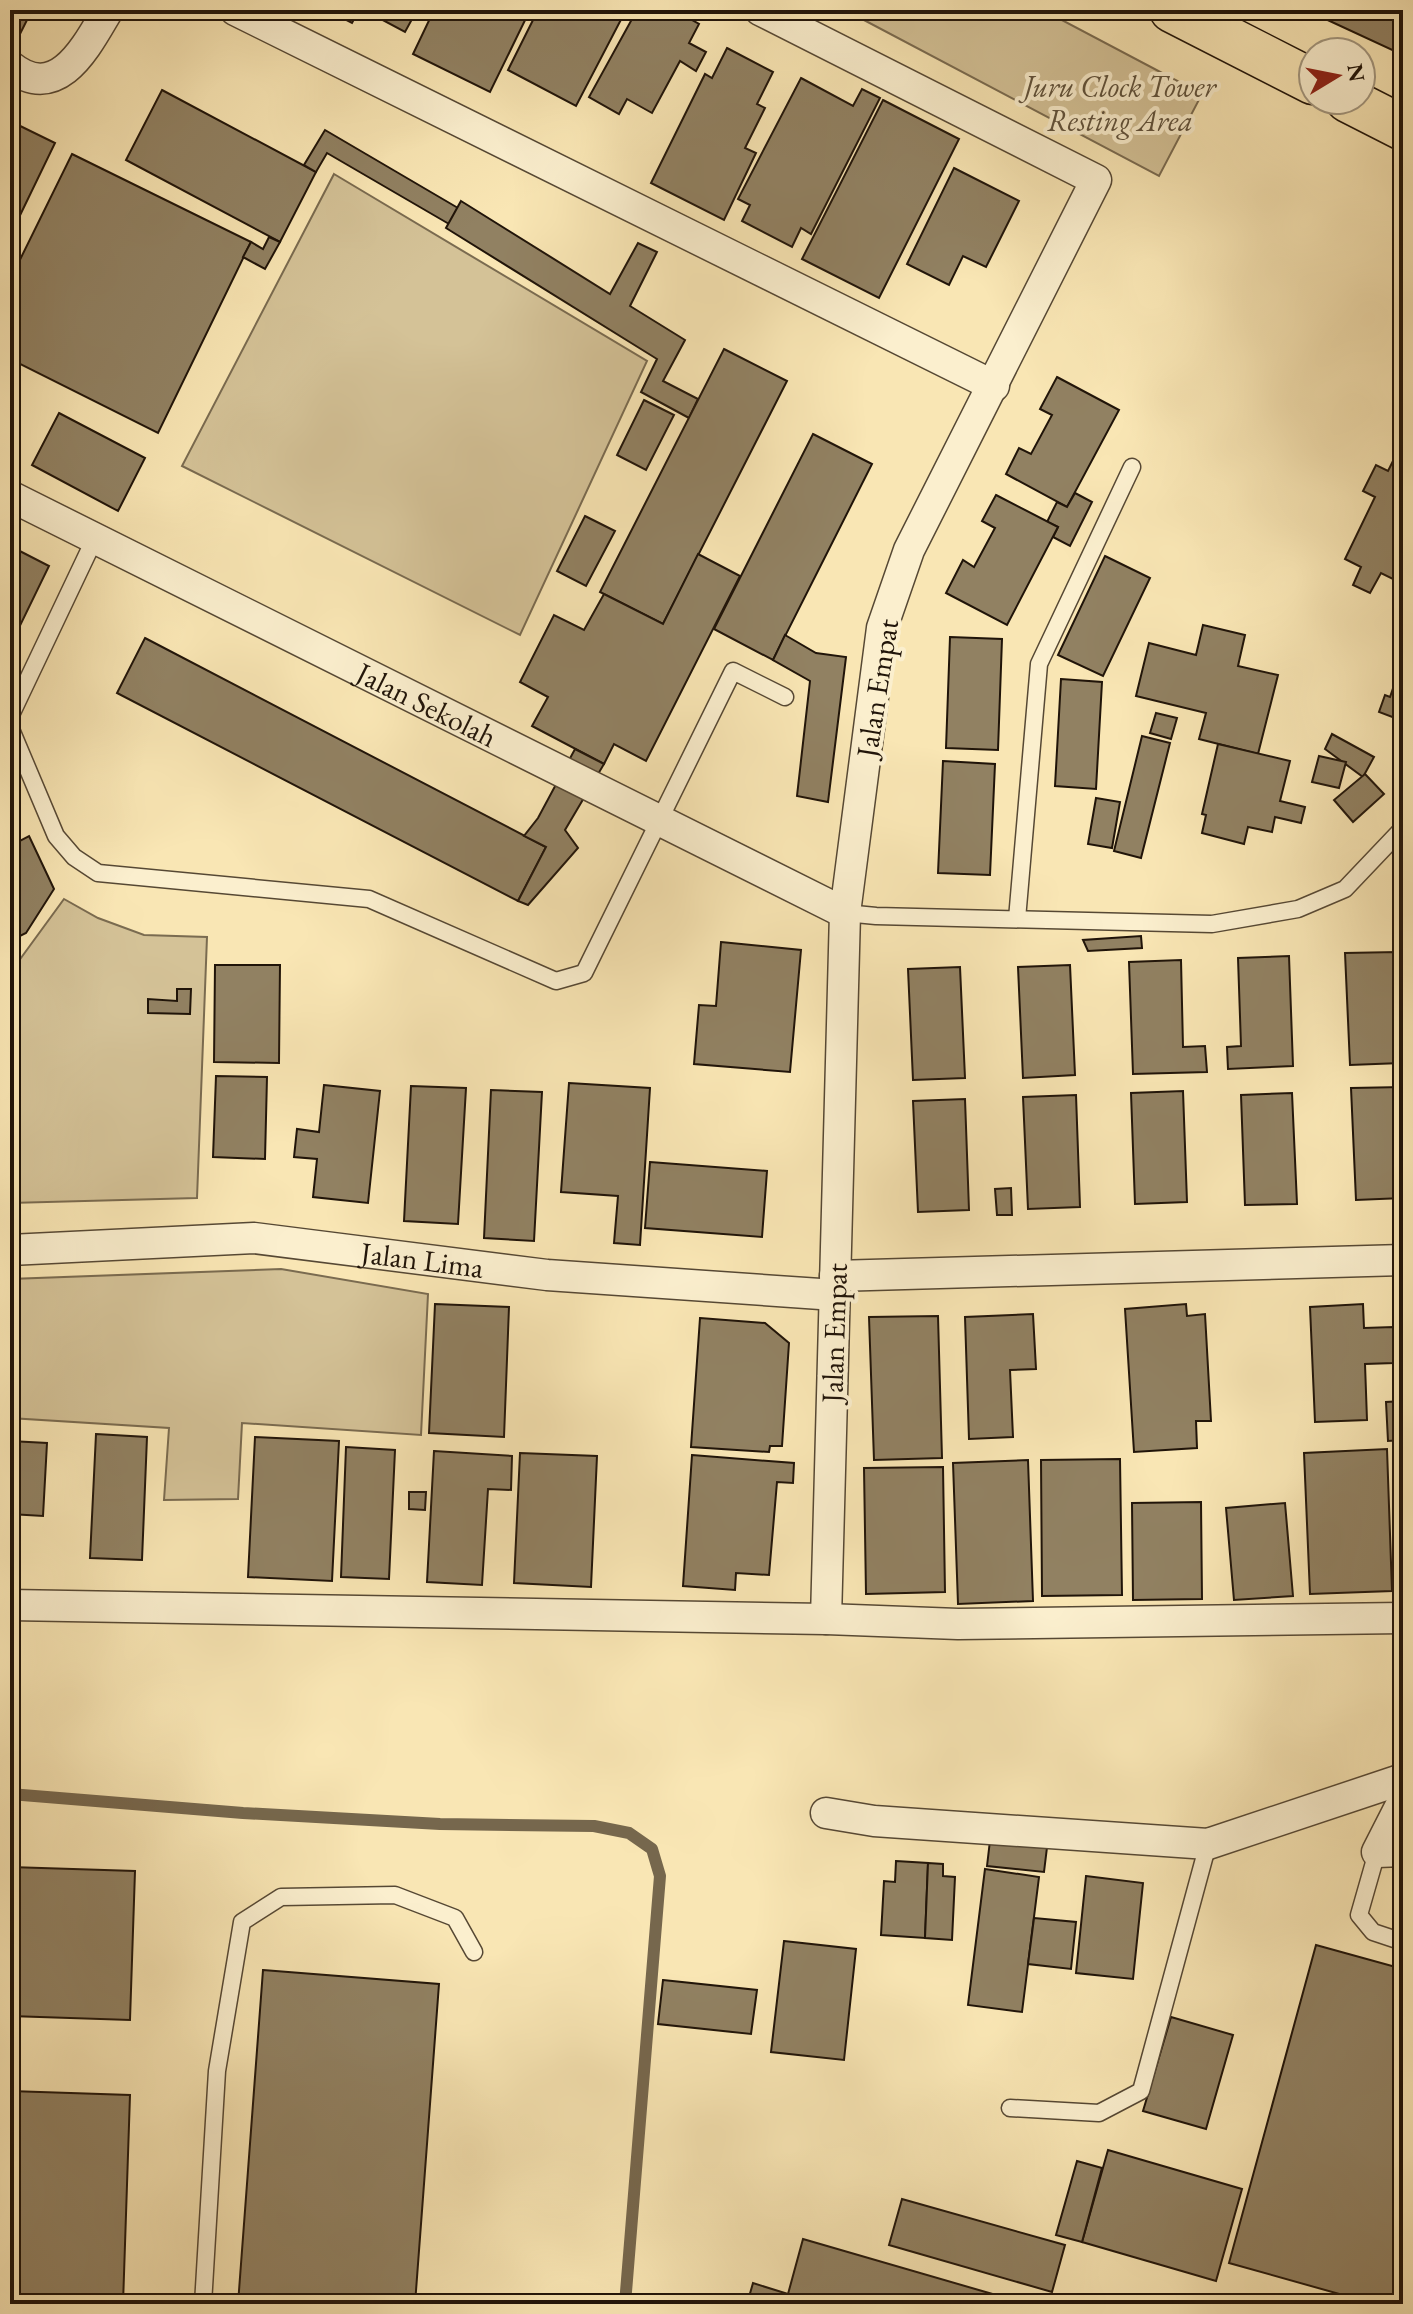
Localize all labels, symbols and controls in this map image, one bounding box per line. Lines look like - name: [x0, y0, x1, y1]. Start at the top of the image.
- north arrow: [1297, 36, 1377, 116]
- text: N: [1340, 61, 1372, 84]
- park label: Juru Clock Tower Resting Area: [1018, 67, 1218, 140]
- street label: Jalan Empat: [846, 615, 907, 763]
- street label: Jalan Sekolah: [348, 651, 504, 756]
- street label: Jalan Lima: [356, 1232, 486, 1286]
- street label: Jalan Empat: [812, 1262, 856, 1407]

